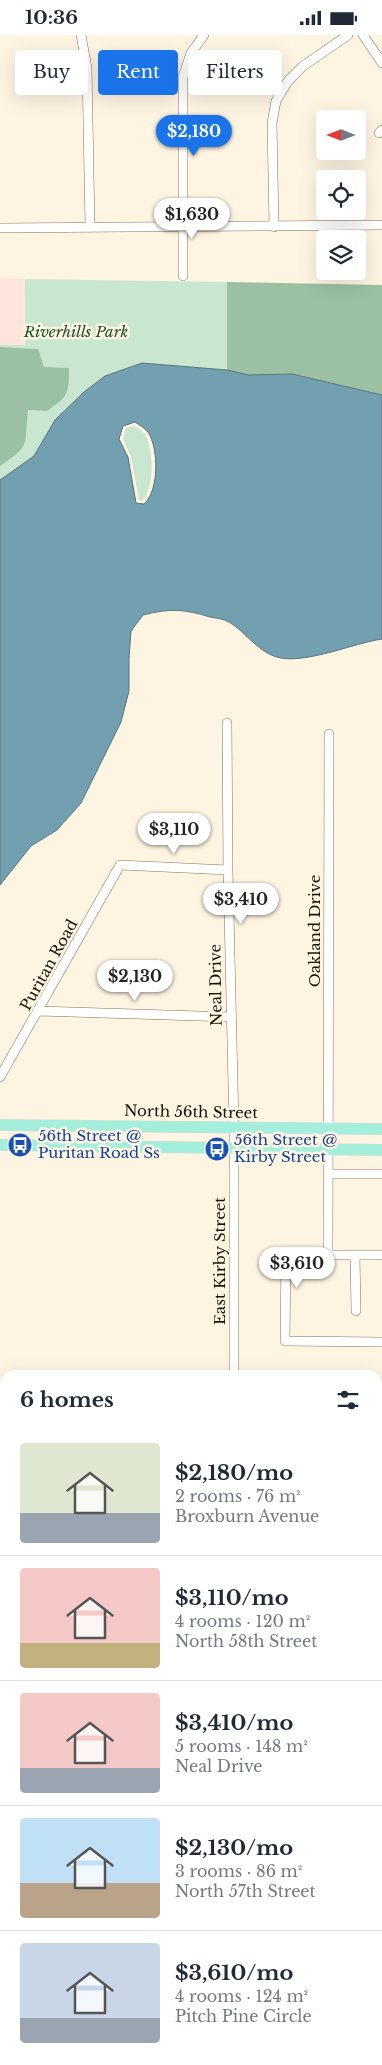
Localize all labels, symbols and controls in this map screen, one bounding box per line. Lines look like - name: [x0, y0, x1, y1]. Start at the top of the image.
- text: 10:36: [25, 6, 78, 29]
- chip: Buy: [15, 50, 88, 95]
- chip: Rent: [98, 50, 178, 95]
- chip: Filters: [188, 50, 282, 95]
- north arrow: [316, 110, 366, 160]
- map controls: [316, 110, 366, 280]
- pin: $2,180: [153, 115, 235, 157]
- text: $2,180: [167, 121, 221, 141]
- button: locate: [316, 170, 366, 220]
- pin: $1,630: [151, 197, 233, 240]
- text: $1,630: [165, 204, 219, 224]
- button: layers: [316, 230, 366, 280]
- park label: Riverhills Park: [23, 322, 128, 341]
- pin: $3,110: [133, 813, 215, 855]
- text: $3,110: [149, 819, 199, 839]
- street label: Oakland Drive: [305, 875, 324, 987]
- pin: $3,410: [200, 883, 282, 925]
- text: $3,410: [214, 889, 268, 909]
- street label: Puritan Road: [16, 916, 81, 1014]
- street label: Neal Drive: [205, 944, 226, 1026]
- pin: $2,130: [94, 959, 176, 1002]
- text: $2,130: [108, 966, 162, 986]
- street label: North 56th Street: [124, 1101, 258, 1122]
- place label: 56th Street @ Puritan Road Ss: [38, 1126, 160, 1162]
- place label: 56th Street @ Kirby Street: [234, 1130, 337, 1166]
- bus stop icon: 56th Street @ Puritan Road Ss: [7, 1132, 33, 1158]
- bus stop icon: 56th Street @ Kirby Street: [204, 1136, 230, 1162]
- street label: East Kirby Street: [210, 1197, 229, 1325]
- pin: $3,610: [256, 1247, 338, 1289]
- text: $3,610: [270, 1253, 324, 1273]
- icon: filters: [334, 1386, 362, 1414]
- text: 6 homes: [20, 1387, 114, 1413]
- text: $2,180/mo: [175, 1460, 293, 1486]
- icon: home: [60, 1463, 120, 1523]
- text: 2 rooms · 76 m²: [175, 1486, 301, 1506]
- text: Broxburn Avenue: [175, 1506, 319, 1526]
- text: $3,110/mo: [175, 1585, 289, 1611]
- icon: home: [60, 1588, 120, 1648]
- text: 4 rooms · 120 m²: [175, 1611, 310, 1631]
- text: North 58th Street: [175, 1631, 317, 1651]
- text: $3,410/mo: [175, 1710, 293, 1736]
- icon: home: [60, 1713, 120, 1773]
- text: 5 rooms · 148 m²: [175, 1736, 308, 1756]
- text: Neal Drive: [175, 1756, 263, 1776]
- text: $2,130/mo: [175, 1835, 293, 1861]
- icon: home: [60, 1838, 120, 1898]
- text: 3 rooms · 86 m²: [175, 1861, 302, 1881]
- text: North 57th Street: [175, 1881, 316, 1901]
- text: $3,610/mo: [175, 1960, 293, 1986]
- icon: home: [60, 1963, 120, 2023]
- text: 4 rooms · 124 m²: [175, 1986, 308, 2006]
- text: Pitch Pine Circle: [175, 2006, 312, 2026]

